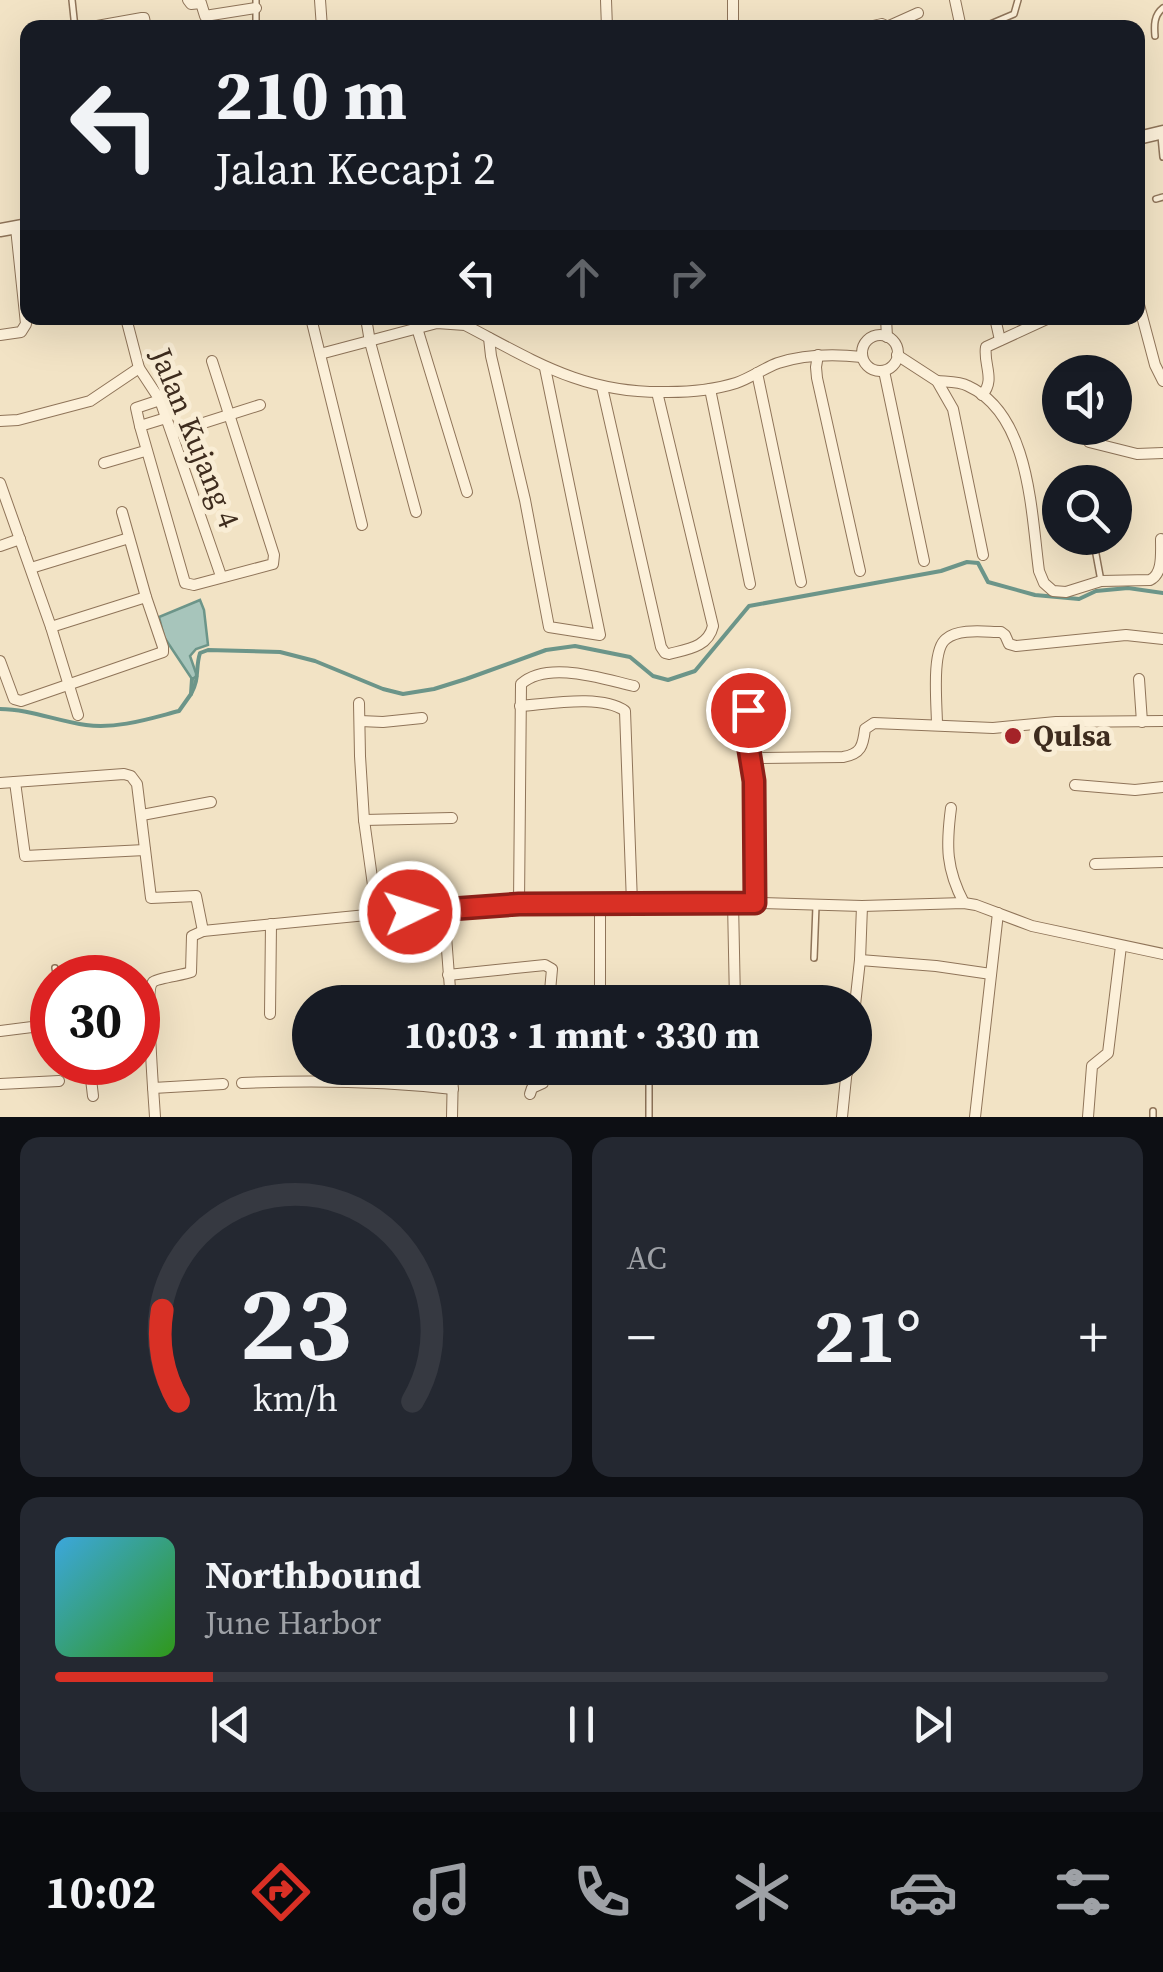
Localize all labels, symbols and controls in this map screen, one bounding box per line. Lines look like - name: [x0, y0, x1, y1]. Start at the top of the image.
- text: 210 m: [215, 46, 407, 142]
- icon: left: [50, 60, 180, 190]
- text: Jalan Kecapi 2: [215, 137, 496, 199]
- icon: left: [450, 250, 505, 305]
- icon: ahead: [555, 250, 610, 305]
- icon: right: [660, 250, 715, 305]
- street label: Jalan Kujang 4: [140, 341, 250, 534]
- map controls: [1042, 355, 1132, 555]
- button: sound: [1042, 355, 1132, 445]
- button: search: [1042, 465, 1132, 555]
- pin: [706, 668, 791, 753]
- icon: arrive: [721, 683, 776, 738]
- place label: Qulsa: [1033, 715, 1112, 756]
- marker: Qulsa: [1002, 725, 1024, 747]
- position arrow: [358, 860, 462, 964]
- speed limit sign: 30: [30, 955, 160, 1085]
- text: 10:03 · 1 mnt · 330 m: [404, 1009, 760, 1061]
- text: AC: [627, 1236, 667, 1280]
- text: 23: [239, 1251, 352, 1394]
- text: 21°: [814, 1284, 921, 1387]
- text: −: [627, 1299, 656, 1374]
- text: +: [1079, 1299, 1108, 1374]
- text: km/h: [253, 1374, 338, 1423]
- text: Northbound: [205, 1549, 421, 1601]
- text: June Harbor: [205, 1601, 381, 1645]
- icon: previous: [203, 1697, 258, 1752]
- icon: pause: [554, 1697, 609, 1752]
- icon: next: [905, 1697, 960, 1752]
- icon: directions: [246, 1857, 316, 1927]
- icon: music: [407, 1857, 477, 1927]
- icon: phone: [567, 1857, 637, 1927]
- icon: climate: [727, 1857, 797, 1927]
- icon: car: [888, 1857, 958, 1927]
- icon: filters: [1048, 1857, 1118, 1927]
- text: 10:02: [45, 1861, 156, 1923]

